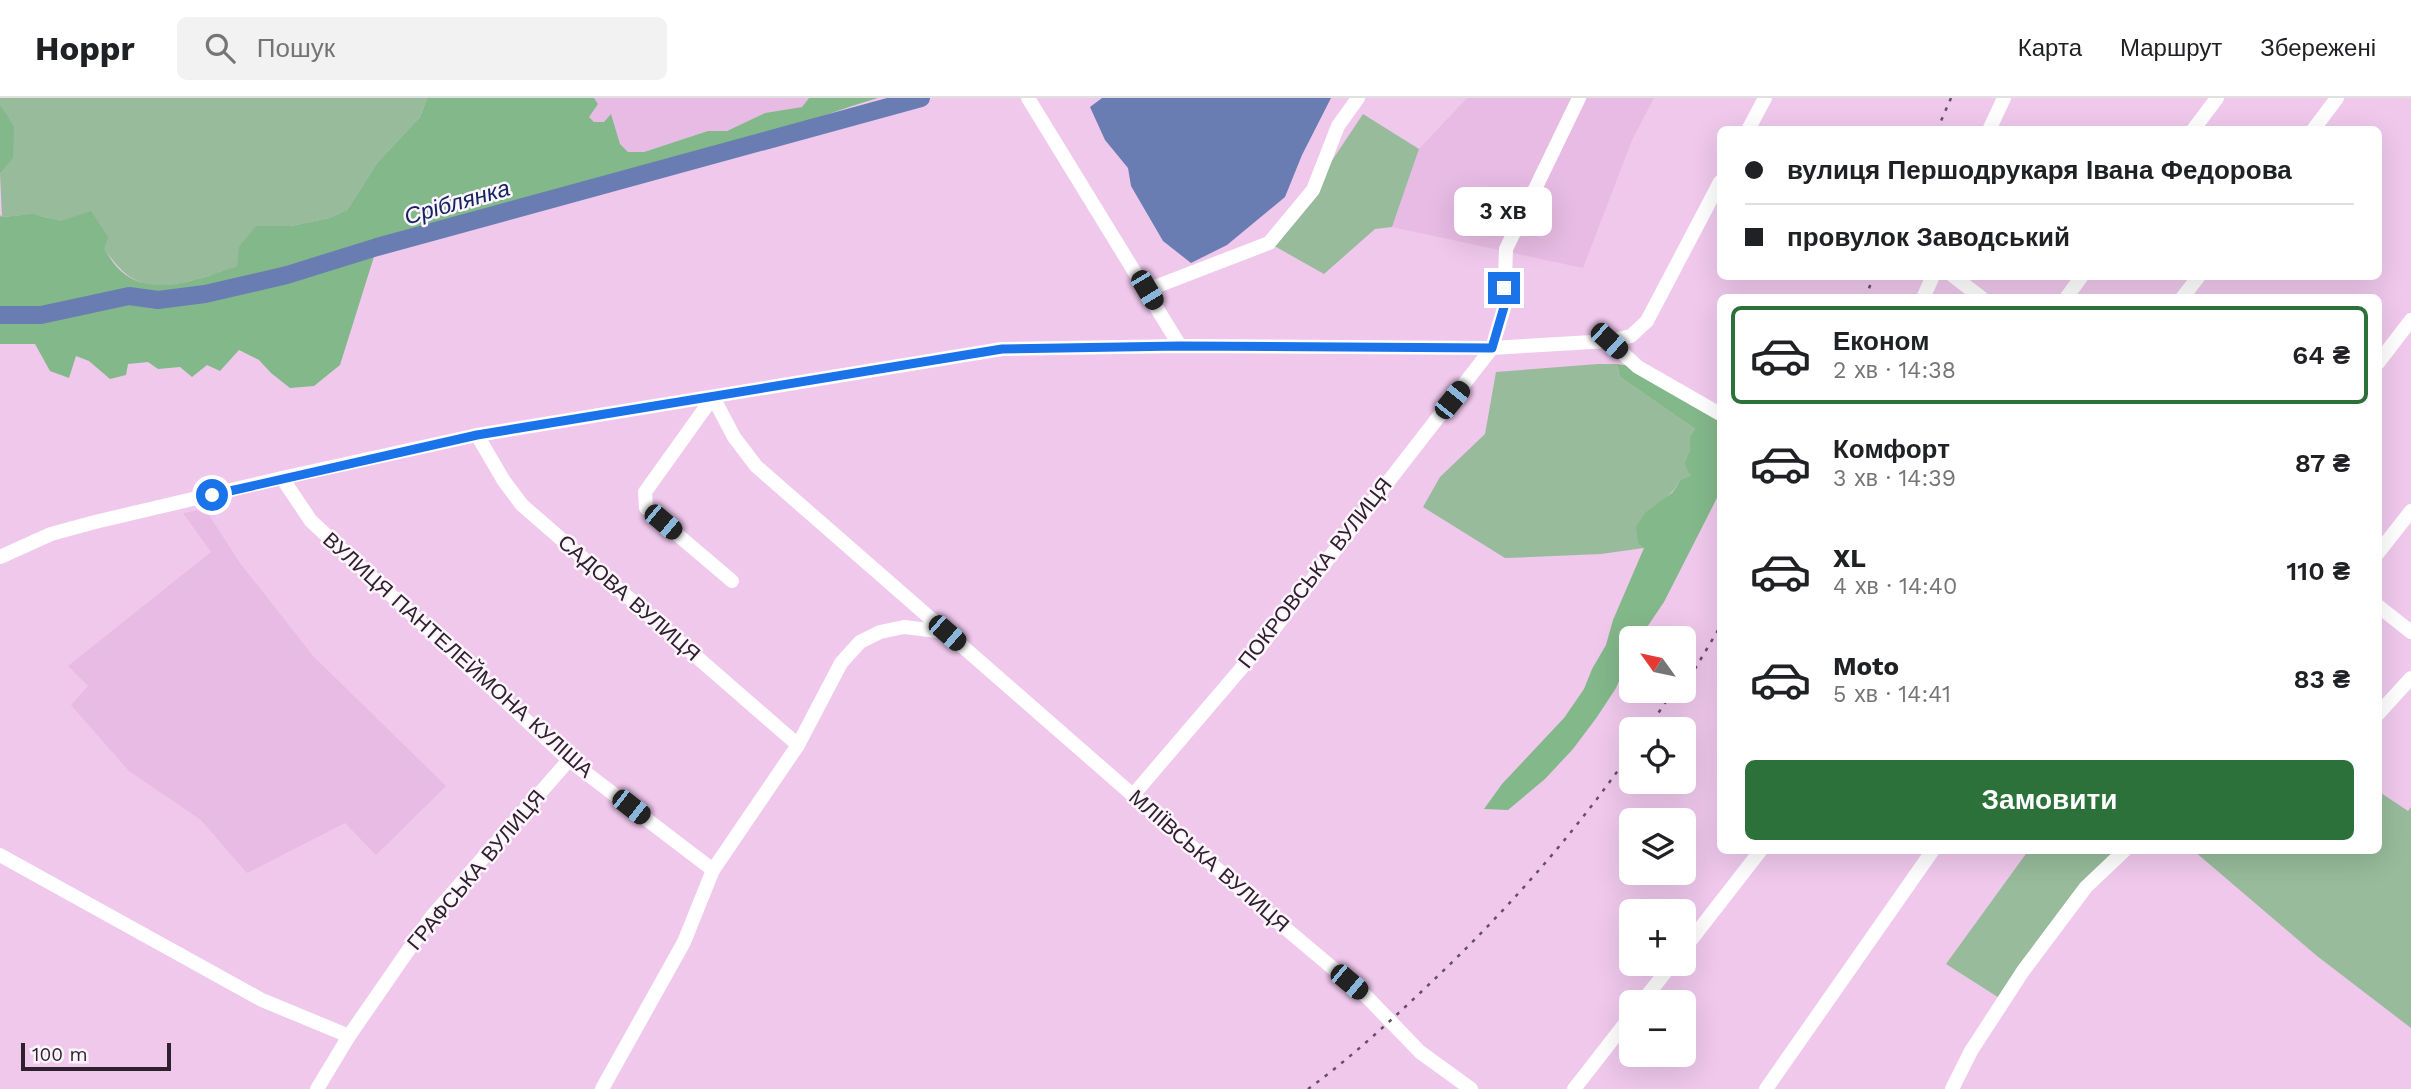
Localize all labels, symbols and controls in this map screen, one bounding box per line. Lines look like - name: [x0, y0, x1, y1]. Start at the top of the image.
- search box: [177, 17, 667, 80]
- text: Hoppr: [35, 29, 135, 68]
- icon: search: [201, 29, 239, 67]
- text: Пошук: [257, 33, 335, 63]
- text: Карта: [2018, 34, 2082, 62]
- text: Маршрут: [2120, 34, 2222, 62]
- text: Збережені: [2260, 34, 2376, 62]
- text: вулиця Першодрукаря Івана Федорова: [1787, 155, 2292, 185]
- water label: Сріблянка: [401, 175, 513, 230]
- callout: 3 хв: [1455, 186, 1553, 236]
- text: 3 хв: [1479, 198, 1527, 225]
- text: провулок Заводський: [1787, 222, 2070, 252]
- car: [1128, 267, 1167, 313]
- route end: [1488, 272, 1520, 304]
- car: [1587, 319, 1632, 363]
- icon: car: [1749, 324, 1812, 387]
- text: Економ: [1833, 326, 1929, 356]
- text: 64 ₴: [2292, 340, 2350, 370]
- text: 2 хв · 14:38: [1833, 357, 1956, 384]
- car: [1431, 377, 1474, 423]
- icon: car: [1749, 432, 1812, 495]
- text: Комфорт: [1833, 434, 1950, 464]
- text: 87 ₴: [2295, 448, 2350, 478]
- text: 3 хв · 14:39: [1833, 465, 1956, 492]
- street label: ПОКРОВСЬКА ВУЛИЦЯ: [1232, 473, 1397, 673]
- route start: [196, 479, 228, 511]
- car: [641, 500, 686, 544]
- street label: ВУЛИЦЯ ПАНТЕЛЕЙМОНА КУЛІША: [318, 527, 599, 783]
- street label: САДОВА ВУЛИЦЯ: [553, 529, 705, 666]
- icon: car: [1749, 540, 1812, 603]
- text: XL: [1833, 543, 1866, 573]
- text: 110 ₴: [2287, 556, 2350, 586]
- text: 4 хв · 14:40: [1833, 573, 1957, 600]
- car: [925, 611, 970, 655]
- north arrow: [1619, 626, 1696, 704]
- map controls: [1619, 626, 1696, 1067]
- icon: car: [1749, 648, 1812, 711]
- text: Moto: [1833, 651, 1899, 681]
- text: 83 ₴: [2294, 664, 2350, 694]
- text: 5 хв · 14:41: [1833, 681, 1951, 708]
- button: locate: [1619, 717, 1696, 794]
- button: Замовити: [1745, 760, 2354, 840]
- street label: МЛІЇВСЬКА ВУЛИЦЯ: [1124, 784, 1295, 937]
- street label: ГРАФСЬКА ВУЛИЦЯ: [401, 785, 550, 955]
- car: [608, 786, 655, 828]
- button: layers: [1619, 808, 1696, 885]
- button: +: [1619, 899, 1696, 976]
- car: [1327, 960, 1372, 1004]
- button: −: [1619, 990, 1696, 1067]
- scale bar: [21, 1040, 172, 1072]
- text: 100 m: [32, 1043, 88, 1066]

